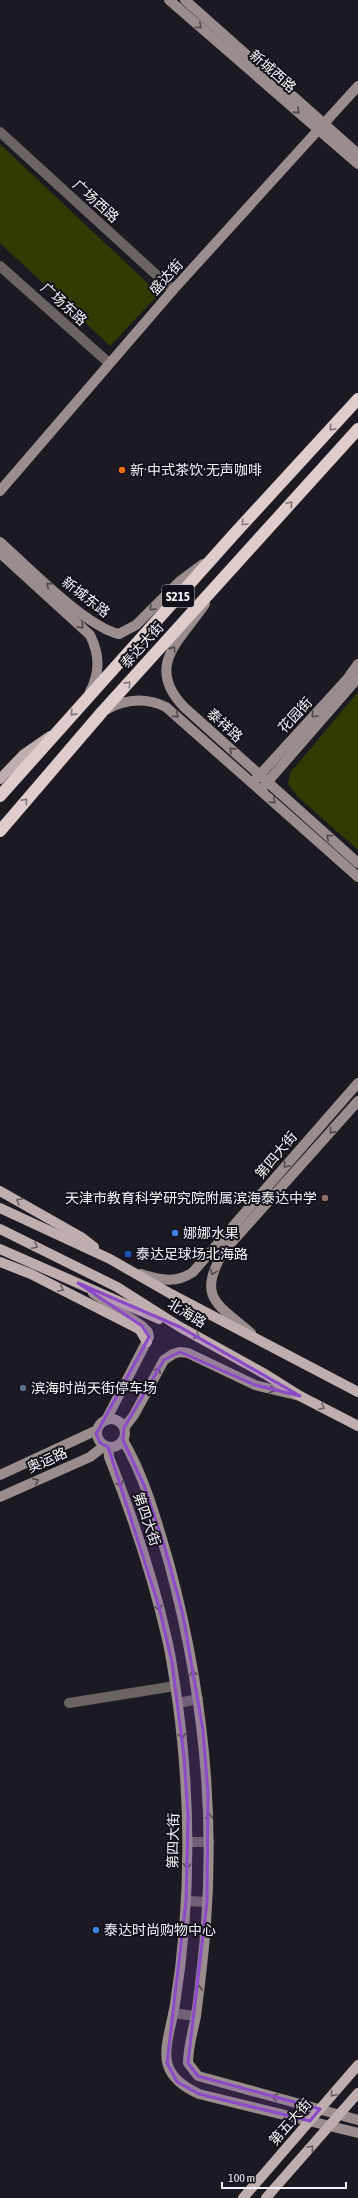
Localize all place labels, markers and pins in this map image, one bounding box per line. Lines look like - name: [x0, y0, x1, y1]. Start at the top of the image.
- place label: 新·中式茶饮·无声咖啡: [130, 462, 262, 478]
- marker: 新·中式茶饮·无声咖啡: [117, 465, 127, 475]
- place label: 天津市教育科学研究院附属滨海泰达中学: [65, 1190, 317, 1206]
- marker: 天津市教育科学研究院附属滨海泰达中学: [320, 1193, 330, 1203]
- place label: 娜娜水果: [183, 1225, 239, 1241]
- marker: 娜娜水果: [170, 1228, 180, 1238]
- place label: 泰达足球场北海路: [136, 1246, 248, 1262]
- marker: 泰达足球场北海路: [123, 1249, 133, 1259]
- place label: 滨海时尚天街停车场: [31, 1380, 157, 1396]
- marker: 滨海时尚天街停车场: [18, 1383, 28, 1393]
- place label: 泰达时尚购物中心: [104, 1922, 216, 1938]
- marker: 泰达时尚购物中心: [91, 1925, 101, 1935]

